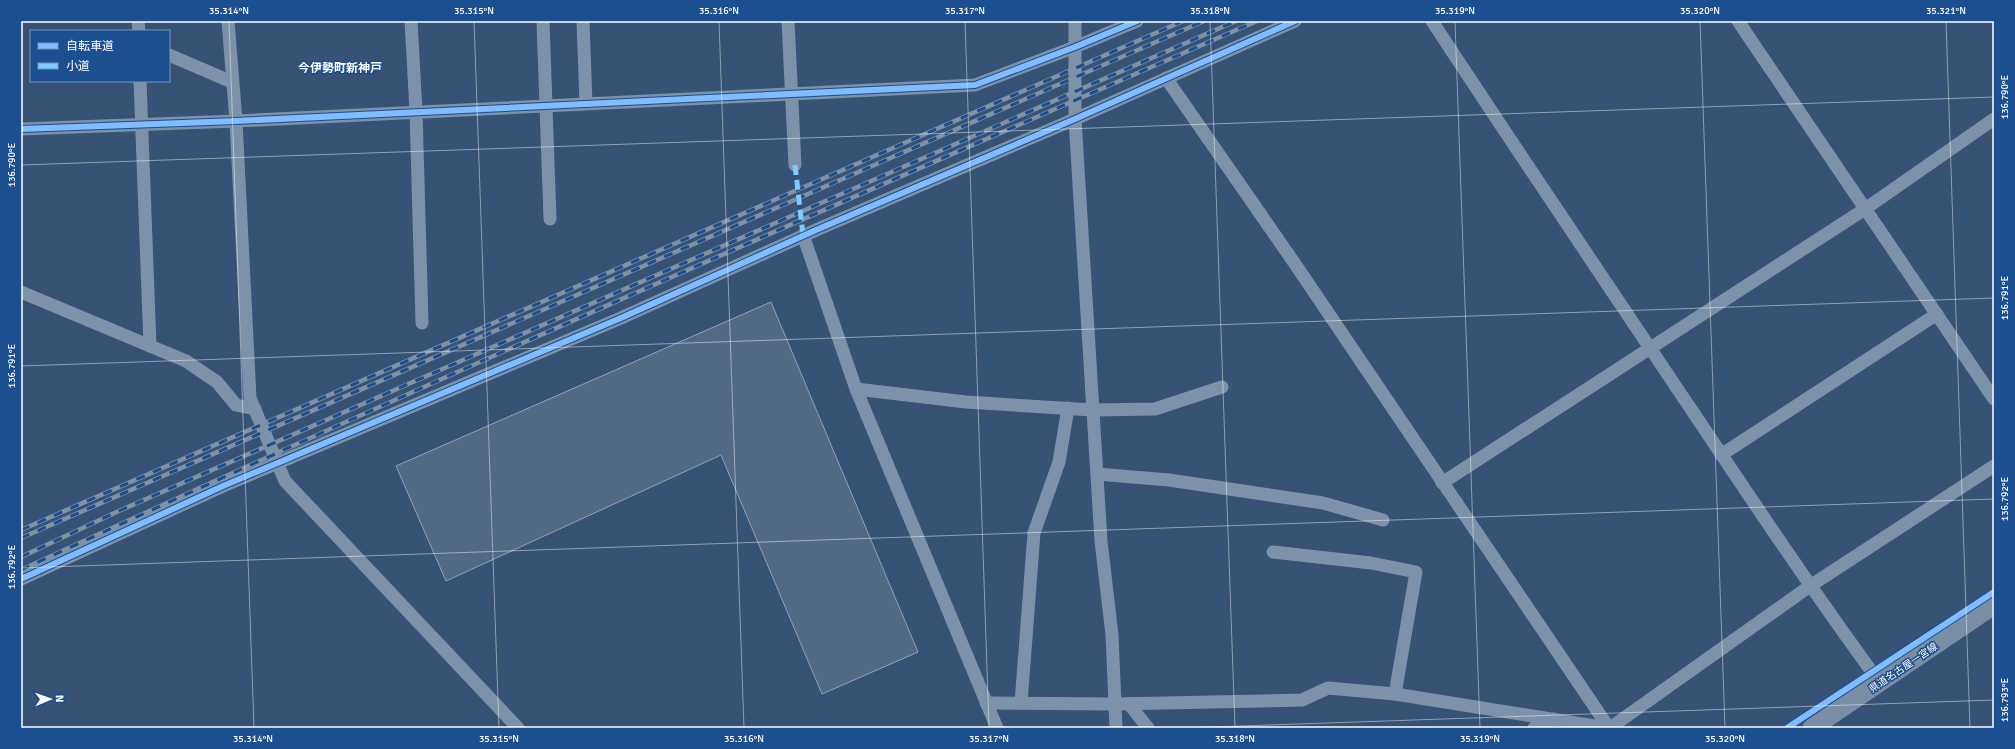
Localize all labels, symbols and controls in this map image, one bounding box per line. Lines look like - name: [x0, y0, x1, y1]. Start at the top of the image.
- text: 35.314°N: [209, 5, 249, 17]
- text: 35.315°N: [454, 5, 494, 17]
- text: 35.316°N: [699, 5, 739, 17]
- text: 35.317°N: [945, 5, 985, 17]
- text: 35.318°N: [1190, 5, 1230, 17]
- text: 35.319°N: [1435, 5, 1475, 17]
- text: 35.320°N: [1680, 5, 1720, 17]
- text: 35.321°N: [1926, 5, 1966, 17]
- legend: [30, 30, 170, 82]
- text: 自転車道: [66, 39, 114, 54]
- text: 小道: [66, 59, 90, 74]
- district label: 今伊勢町新神戸: [298, 61, 382, 76]
- text: 136.790°E: [1999, 74, 2011, 119]
- text: 136.790°E: [6, 142, 18, 187]
- text: 136.791°E: [1999, 275, 2011, 320]
- text: 136.791°E: [6, 343, 18, 388]
- text: 136.792°E: [1999, 476, 2011, 521]
- text: 136.792°E: [6, 544, 18, 589]
- street label: 県道名古屋一宮線: [1867, 640, 1940, 695]
- text: 136.793°E: [1999, 677, 2011, 722]
- north arrow: [30, 679, 70, 719]
- text: N: [53, 695, 66, 703]
- text: 35.314°N: [233, 733, 273, 745]
- text: 35.315°N: [479, 733, 519, 745]
- text: 35.316°N: [724, 733, 764, 745]
- text: 35.317°N: [969, 733, 1009, 745]
- text: 35.318°N: [1215, 733, 1255, 745]
- text: 35.319°N: [1460, 733, 1500, 745]
- text: 35.320°N: [1705, 733, 1745, 745]

